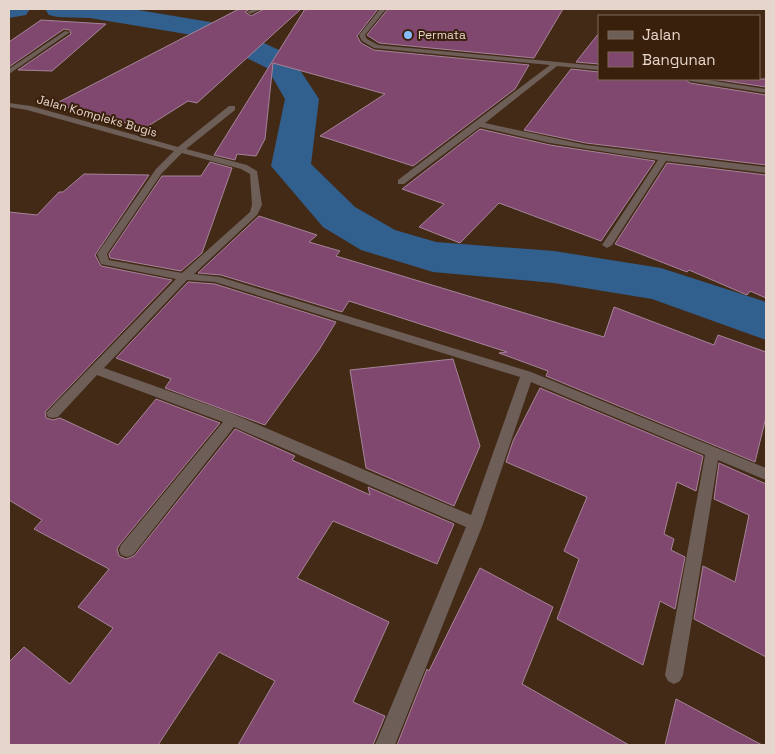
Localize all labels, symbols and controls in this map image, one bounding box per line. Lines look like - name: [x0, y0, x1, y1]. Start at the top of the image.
- legend: [598, 15, 760, 80]
- text: Jalan: [642, 25, 681, 44]
- place label: Permata: [418, 27, 466, 43]
- marker: Permata: [402, 29, 414, 41]
- text: Bangunan: [642, 50, 716, 69]
- street label: Jalan Kompleks Bugis: [35, 91, 159, 141]

